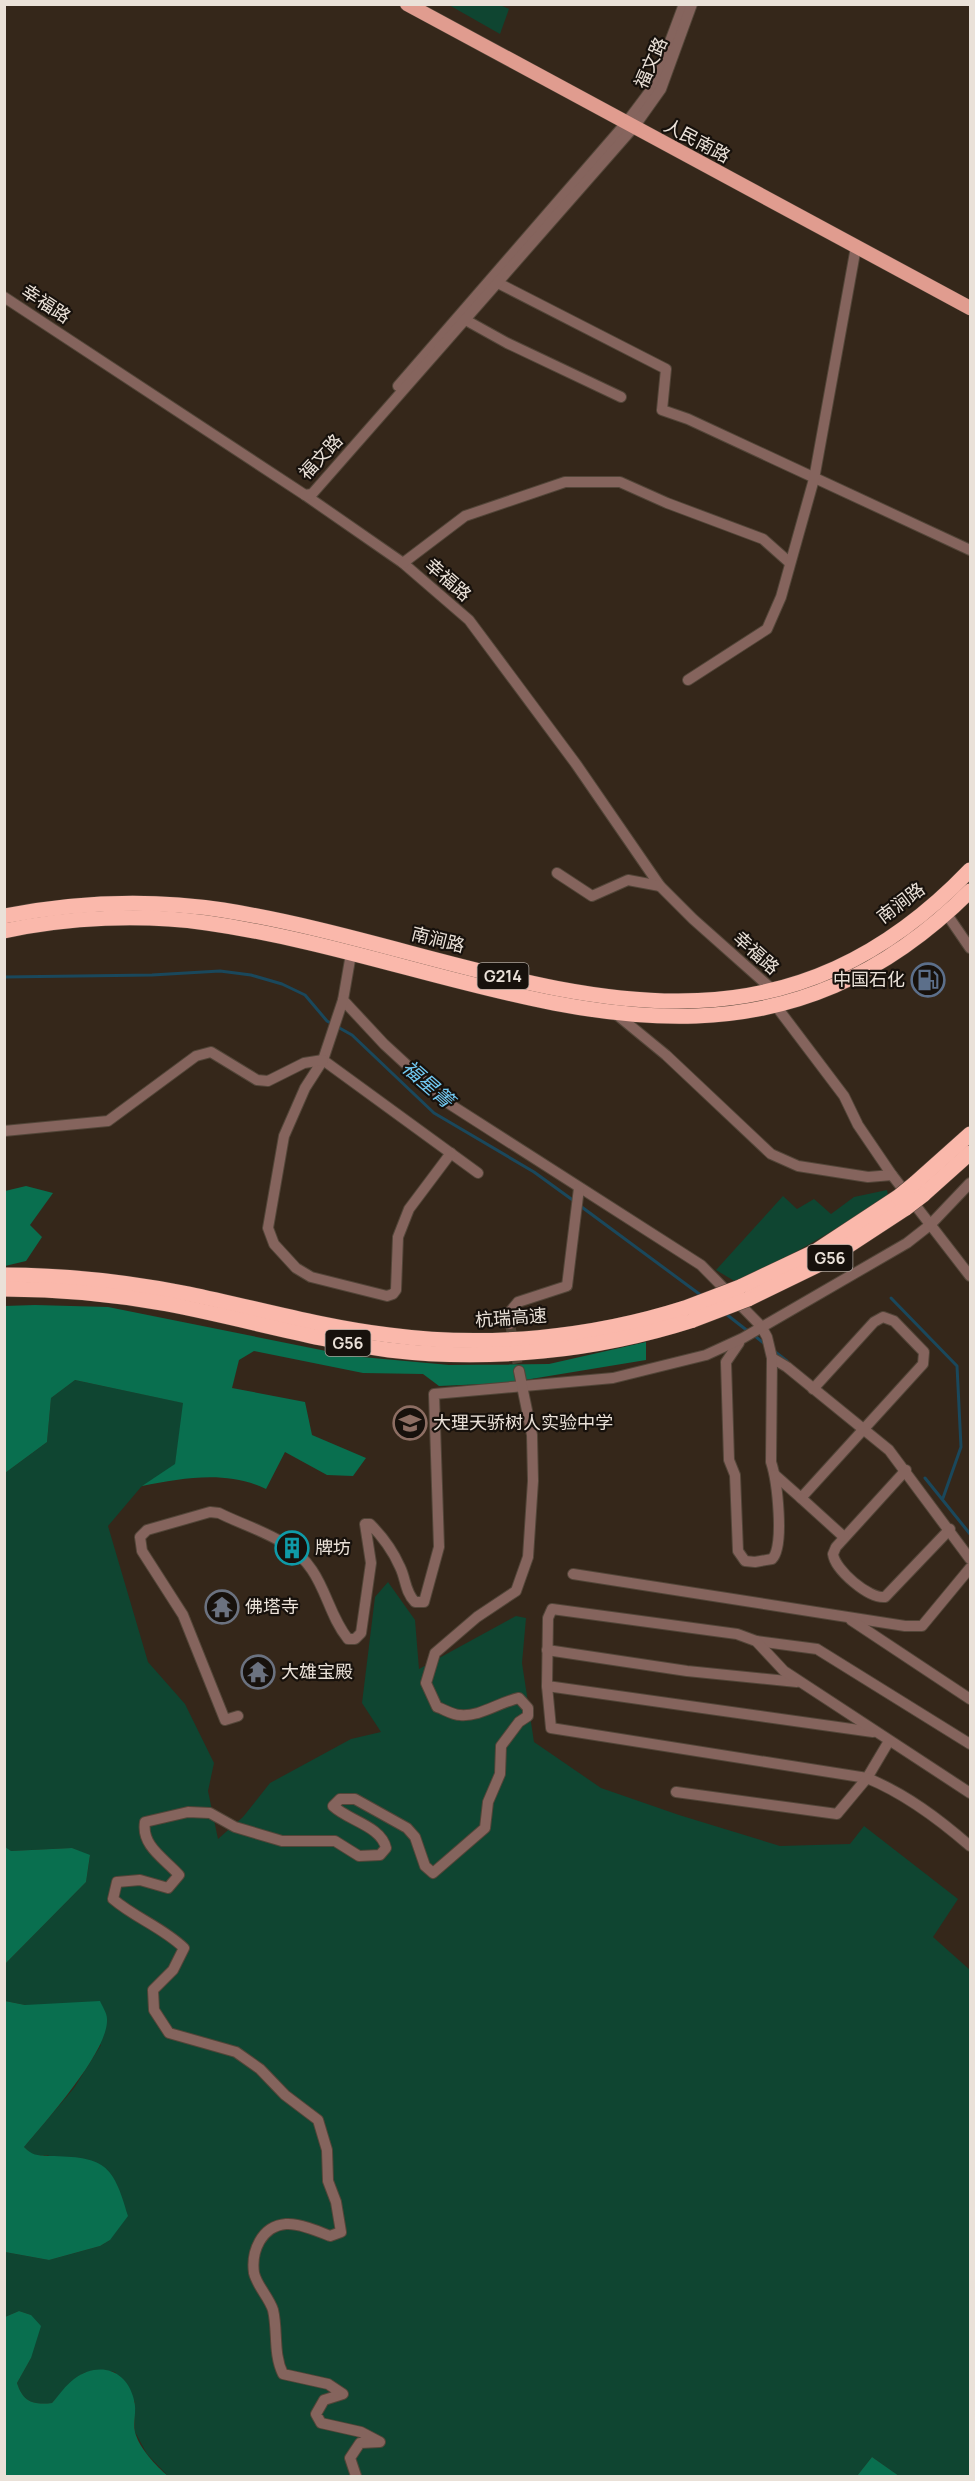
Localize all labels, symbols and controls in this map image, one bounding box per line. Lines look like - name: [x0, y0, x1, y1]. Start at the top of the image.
- street label: 福文路: [628, 33, 672, 92]
- street label: 人民南路: [660, 113, 735, 168]
- street label: 幸福路: [17, 278, 76, 328]
- street label: 福文路: [293, 428, 347, 484]
- street label: 幸福路: [420, 552, 477, 606]
- street label: 南涧路: [872, 876, 929, 928]
- street label: 南涧路: [409, 921, 467, 957]
- street label: 幸福路: [729, 925, 785, 979]
- fuel station icon: 中国石化: [910, 962, 946, 998]
- road number: G214: [478, 963, 528, 989]
- place label: 中国石化: [833, 967, 905, 991]
- water label: 福星箐: [397, 1054, 462, 1115]
- road number: G56: [808, 1245, 852, 1271]
- street label: 杭瑞高速: [474, 1303, 548, 1331]
- road number: G56: [326, 1330, 370, 1356]
- school or university icon: 大理天骄树人实验中学: [392, 1405, 428, 1441]
- place label: 大理天骄树人实验中学: [433, 1410, 613, 1434]
- building icon: 牌坊: [274, 1530, 310, 1566]
- place label: 牌坊: [315, 1535, 351, 1559]
- temple icon: 佛塔寺: [204, 1589, 240, 1625]
- place label: 佛塔寺: [245, 1594, 299, 1618]
- temple icon: 大雄宝殿: [240, 1654, 276, 1690]
- place label: 大雄宝殿: [281, 1659, 353, 1683]

